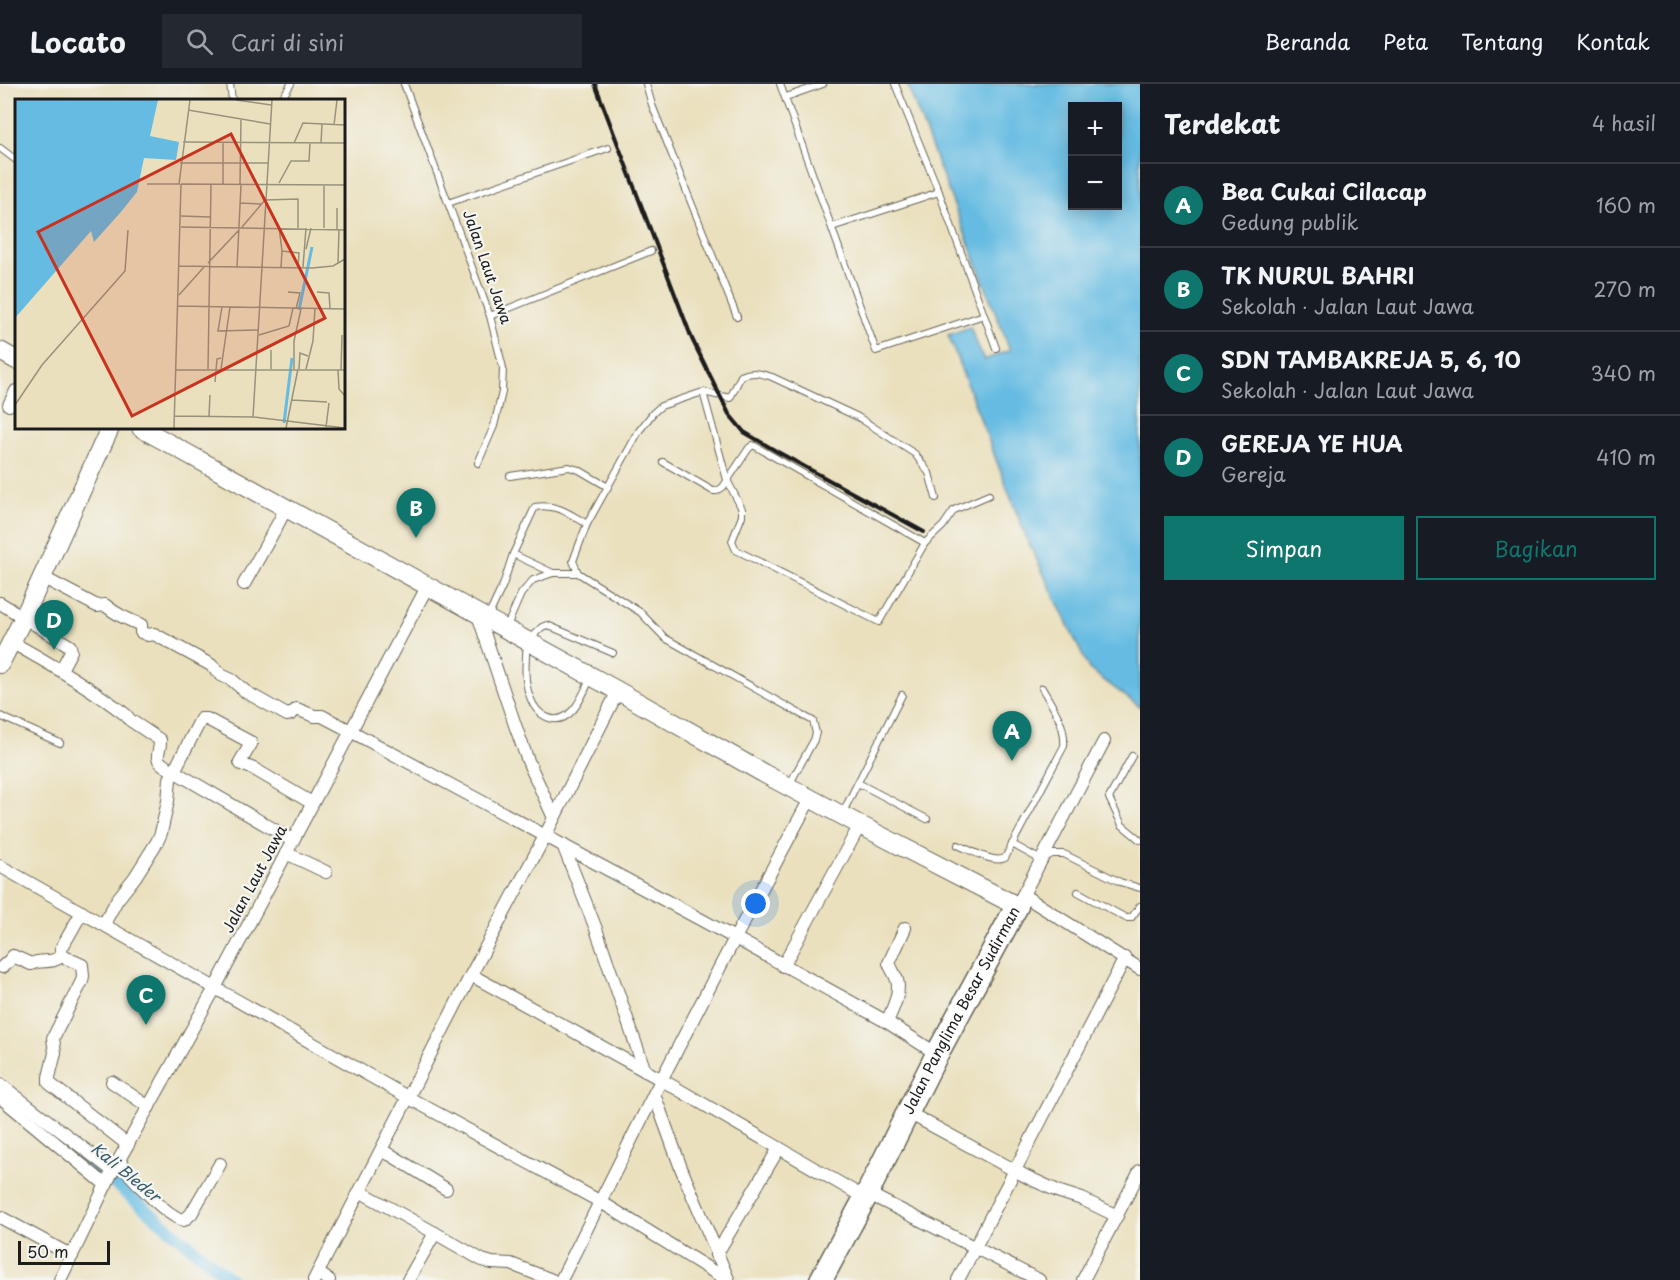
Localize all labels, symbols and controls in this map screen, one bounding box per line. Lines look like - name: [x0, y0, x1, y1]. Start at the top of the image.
- search box: [162, 14, 582, 68]
- text: Locato: [30, 20, 126, 63]
- icon: search: [183, 25, 216, 58]
- text: Cari di sini: [231, 25, 344, 58]
- text: Beranda: [1265, 25, 1350, 57]
- text: Peta: [1383, 25, 1428, 57]
- text: Tentang: [1461, 25, 1543, 57]
- text: Kontak: [1576, 25, 1650, 57]
- inset map: [15, 99, 345, 429]
- map controls: [1068, 102, 1122, 210]
- button: +: [1068, 102, 1122, 156]
- text: Terdekat: [1164, 104, 1281, 143]
- text: 4 hasil: [1592, 108, 1656, 138]
- button: −: [1068, 156, 1122, 210]
- text: Bea Cukai Cilacap: [1221, 174, 1427, 207]
- text: A: [1176, 190, 1191, 220]
- text: 160 m: [1596, 190, 1656, 220]
- street label: Jalan Laut Jawa: [458, 206, 519, 327]
- text: Gedung publik: [1221, 207, 1359, 237]
- text: TK NURUL BAHRI: [1221, 258, 1414, 291]
- text: B: [1177, 274, 1190, 304]
- text: 270 m: [1593, 274, 1656, 304]
- text: Sekolah · Jalan Laut Jawa: [1221, 291, 1474, 321]
- text: SDN TAMBAKREJA 5, 6, 10: [1221, 342, 1521, 375]
- text: C: [1176, 358, 1191, 388]
- text: 340 m: [1591, 358, 1656, 388]
- text: Sekolah · Jalan Laut Jawa: [1221, 375, 1474, 405]
- text: GEREJA YE HUA: [1221, 426, 1403, 459]
- text: D: [1176, 442, 1191, 472]
- text: 410 m: [1596, 442, 1656, 472]
- text: Gereja: [1221, 459, 1286, 489]
- pin: B: [396, 488, 436, 538]
- button: Simpan: [1164, 516, 1404, 580]
- button: Bagikan: [1416, 516, 1656, 580]
- pin: D: [34, 600, 74, 650]
- pin: A: [992, 712, 1032, 761]
- street label: Jalan Laut Jawa: [216, 820, 292, 936]
- your location: [741, 889, 770, 918]
- street label: Jalan Panglima Besar Sudirman: [896, 902, 1025, 1118]
- pin: C: [126, 976, 166, 1025]
- water label: Kali Bleder: [87, 1136, 169, 1209]
- scale bar: [18, 1238, 110, 1266]
- text: 50 m: [27, 1239, 68, 1263]

